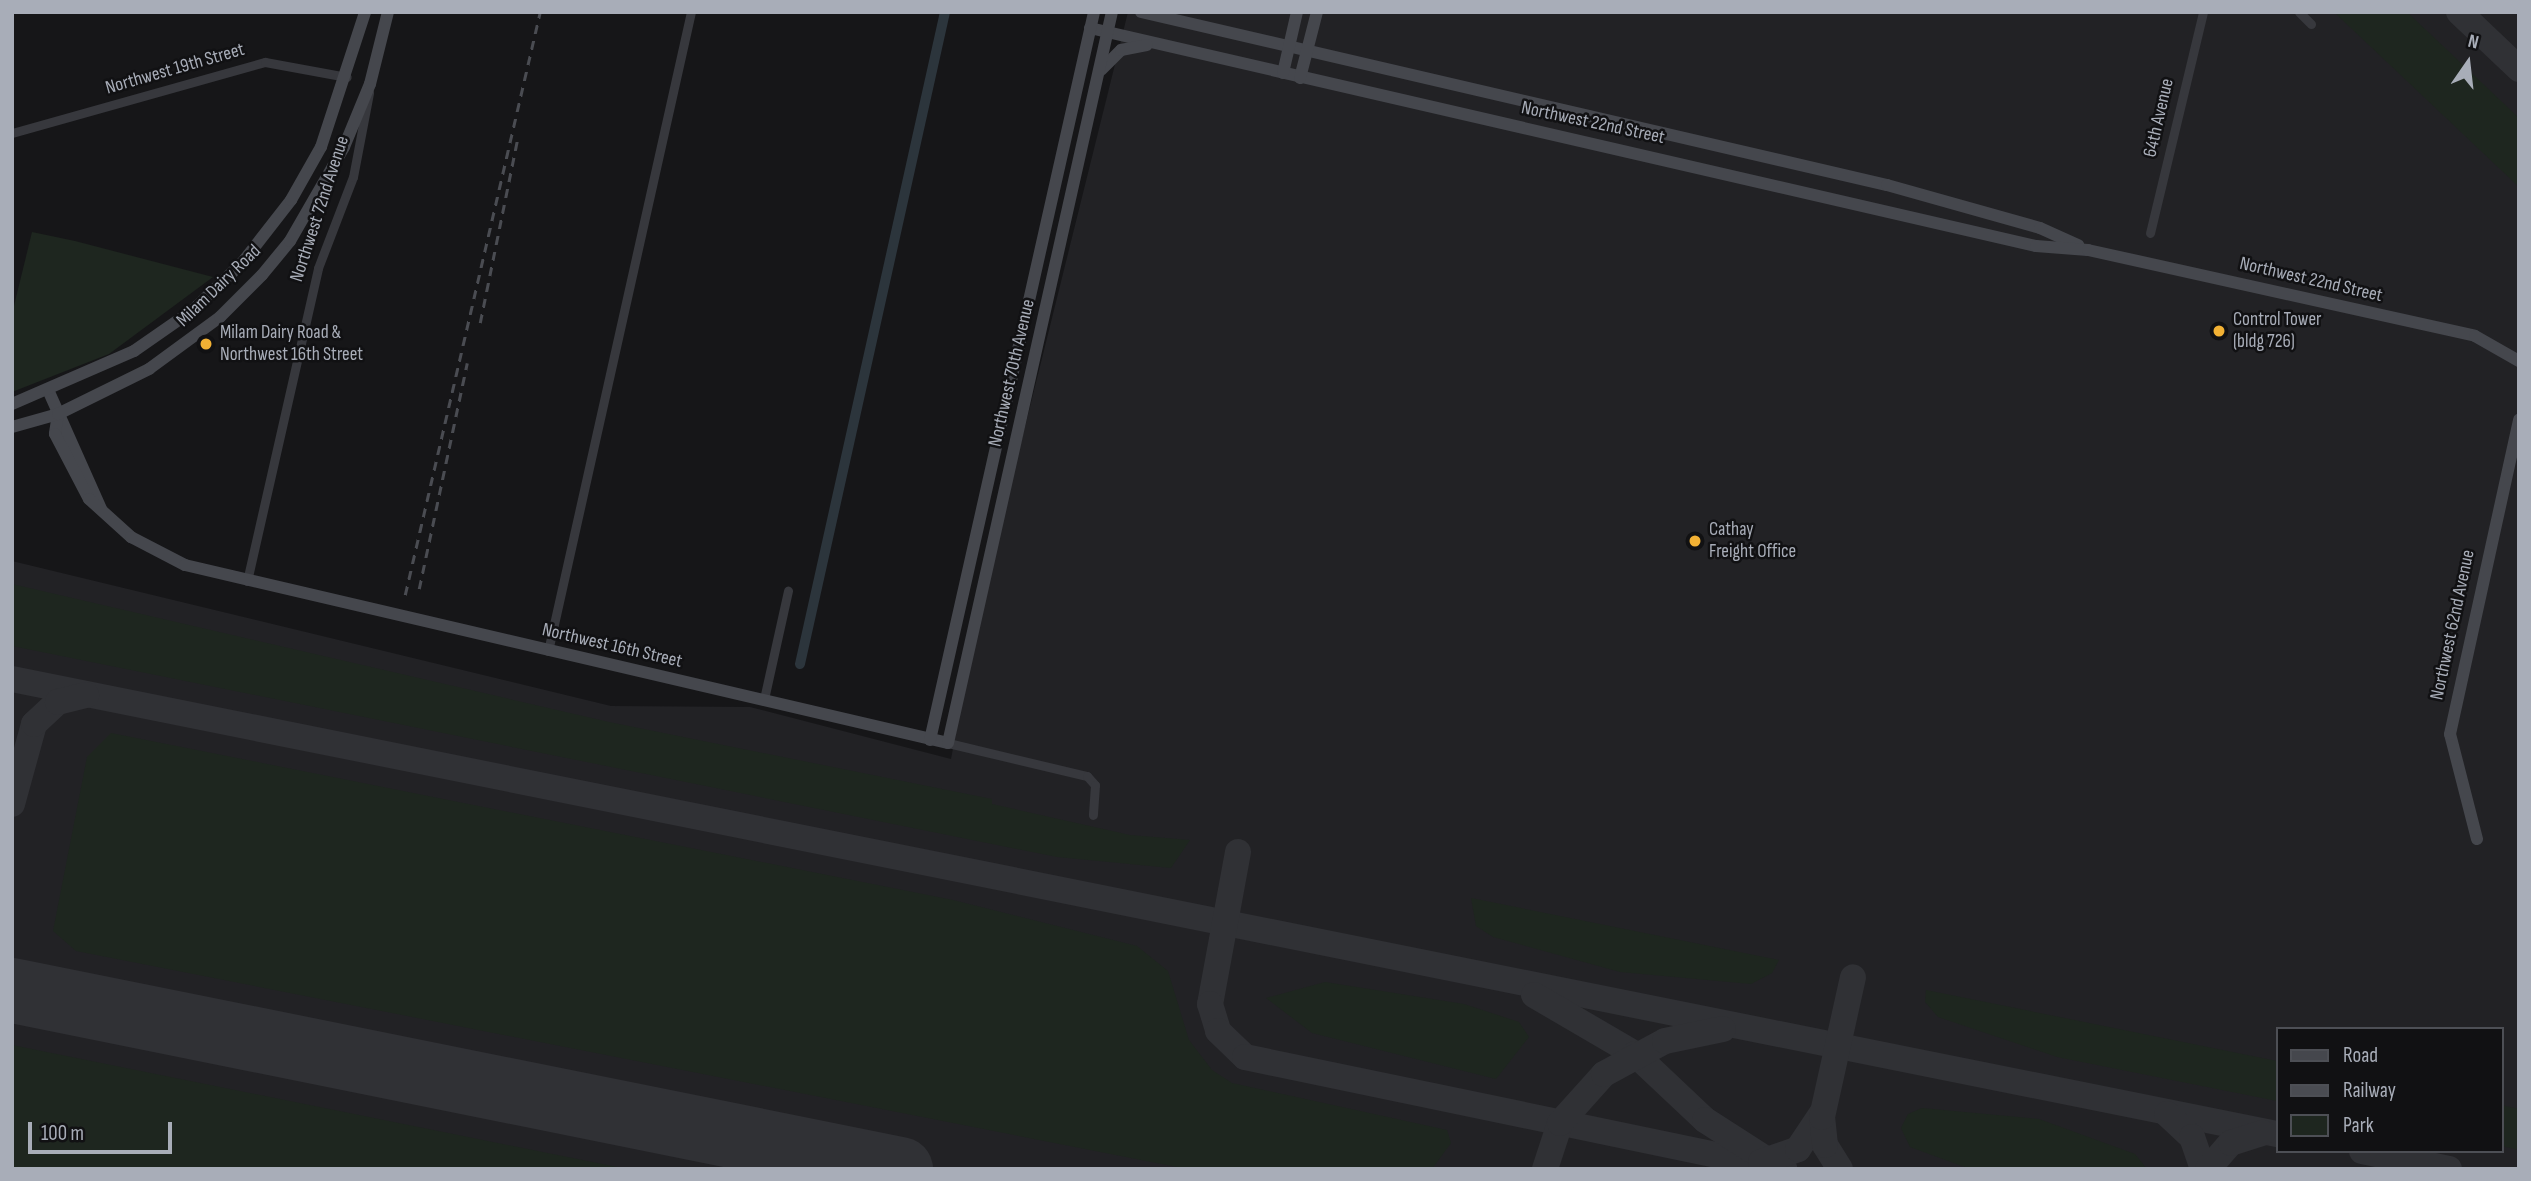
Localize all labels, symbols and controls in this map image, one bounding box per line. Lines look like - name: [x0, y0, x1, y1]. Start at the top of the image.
- north arrow: [2433, 28, 2503, 98]
- text: N: [2465, 30, 2481, 55]
- street label: Northwest 19th Street: [103, 38, 247, 100]
- street label: 64th Avenue: [2139, 76, 2179, 160]
- street label: Northwest 22nd Street: [1519, 97, 1667, 149]
- street label: Northwest 72nd Avenue: [286, 133, 354, 285]
- street label: Milam Dairy Road: [172, 240, 266, 332]
- street label: Northwest 22nd Street: [2237, 252, 2385, 308]
- street label: Northwest 70th Avenue: [984, 297, 1040, 449]
- place label: Control Tower (bldg 726): [2233, 309, 2322, 353]
- place label: Milam Dairy Road & Northwest 16th Street: [220, 322, 363, 366]
- marker: Control Tower (bldg 726): [2211, 323, 2227, 339]
- marker: Milam Dairy Road & Northwest 16th Street: [198, 336, 214, 352]
- place label: Cathay Freight Office: [1709, 519, 1796, 563]
- marker: Cathay Freight Office: [1687, 533, 1703, 549]
- street label: Northwest 62nd Avenue: [2426, 548, 2480, 702]
- street label: Northwest 16th Street: [540, 619, 684, 673]
- legend: [2276, 1027, 2503, 1153]
- text: Road: [2343, 1043, 2378, 1068]
- text: Railway: [2343, 1078, 2396, 1103]
- scale bar: [32, 1108, 175, 1152]
- text: Park: [2343, 1113, 2374, 1138]
- text: 100 m: [41, 1121, 84, 1146]

